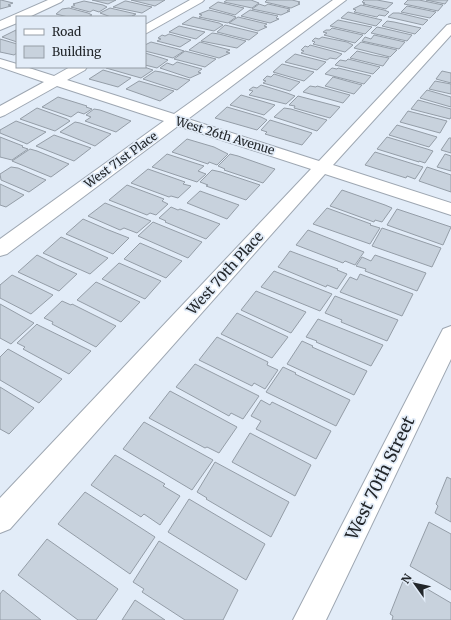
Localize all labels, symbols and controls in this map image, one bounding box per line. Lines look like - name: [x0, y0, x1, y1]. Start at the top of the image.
- legend: [16, 16, 146, 68]
- text: Road: [52, 24, 81, 39]
- text: Building: [52, 44, 102, 59]
- street label: West 26th Avenue: [173, 113, 276, 158]
- street label: West 71st Place: [80, 128, 160, 192]
- street label: West 70th Place: [182, 228, 267, 319]
- street label: West 70th Street: [340, 412, 420, 544]
- north arrow: [395, 564, 435, 604]
- text: N: [398, 571, 415, 586]

